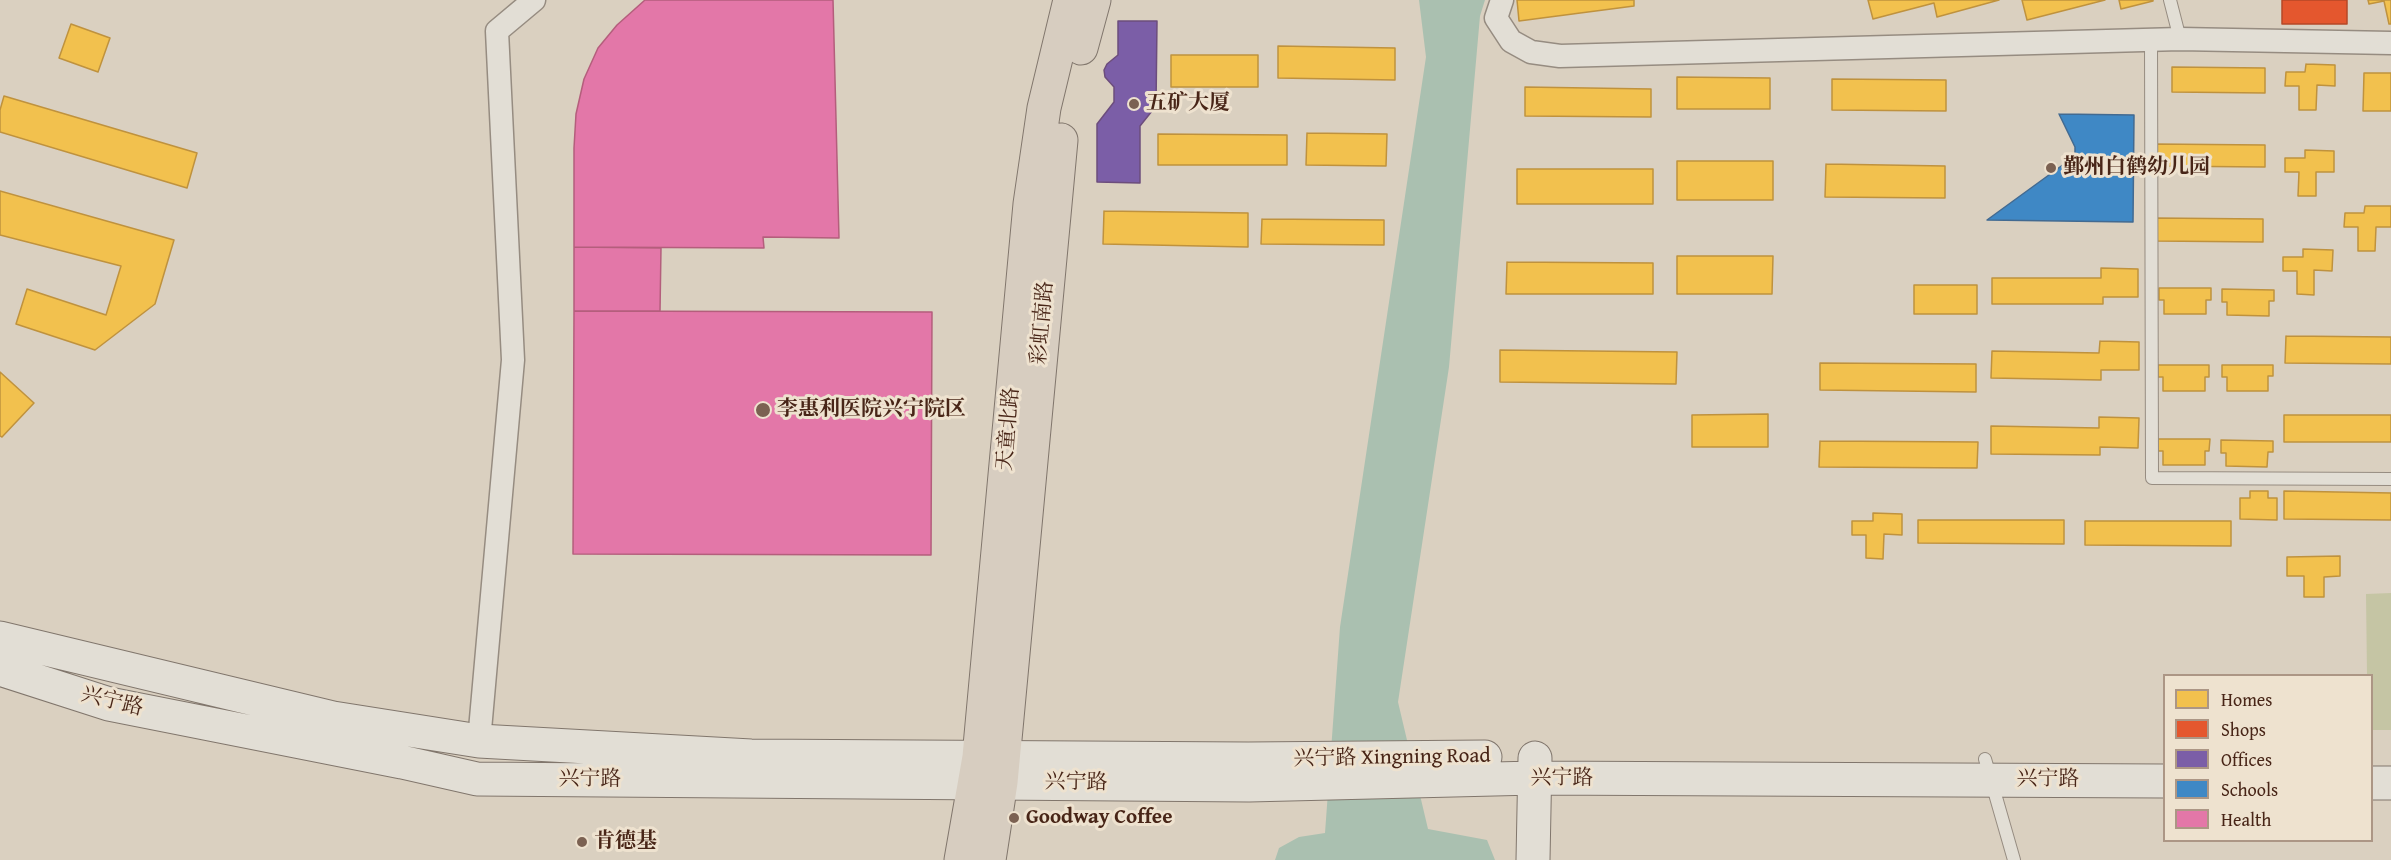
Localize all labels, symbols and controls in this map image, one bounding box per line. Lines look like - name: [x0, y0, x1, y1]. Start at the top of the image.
- place label: 五矿大厦: [1146, 91, 1230, 117]
- marker: 五矿大厦: [1127, 97, 1141, 111]
- place label: 鄞州白鹤幼儿园: [2063, 155, 2210, 181]
- marker: 鄞州白鹤幼儿园: [2044, 161, 2058, 175]
- street label: 彩虹南路: [1027, 280, 1059, 366]
- street label: 天童北路: [993, 386, 1025, 472]
- place label: 李惠利医院兴宁院区: [777, 397, 966, 423]
- marker: 李惠利医院兴宁院区: [754, 401, 772, 419]
- legend: [2163, 674, 2373, 842]
- street label: 兴宁路: [78, 682, 146, 722]
- text: Homes: [2221, 686, 2272, 713]
- text: Shops: [2221, 716, 2266, 743]
- street label: 兴宁路 Xingning Road: [1293, 744, 1491, 772]
- text: Offices: [2221, 746, 2272, 773]
- street label: 兴宁路: [1531, 766, 1593, 792]
- street label: 兴宁路: [559, 767, 621, 793]
- street label: 兴宁路: [2017, 767, 2079, 793]
- street label: 兴宁路: [1044, 770, 1108, 796]
- text: Schools: [2221, 776, 2278, 803]
- place label: Goodway Coffee: [1026, 805, 1172, 831]
- text: Health: [2221, 806, 2271, 833]
- marker: Goodway Coffee: [1007, 811, 1021, 825]
- place label: 肯德基: [594, 829, 657, 855]
- marker: 肯德基: [575, 835, 589, 849]

